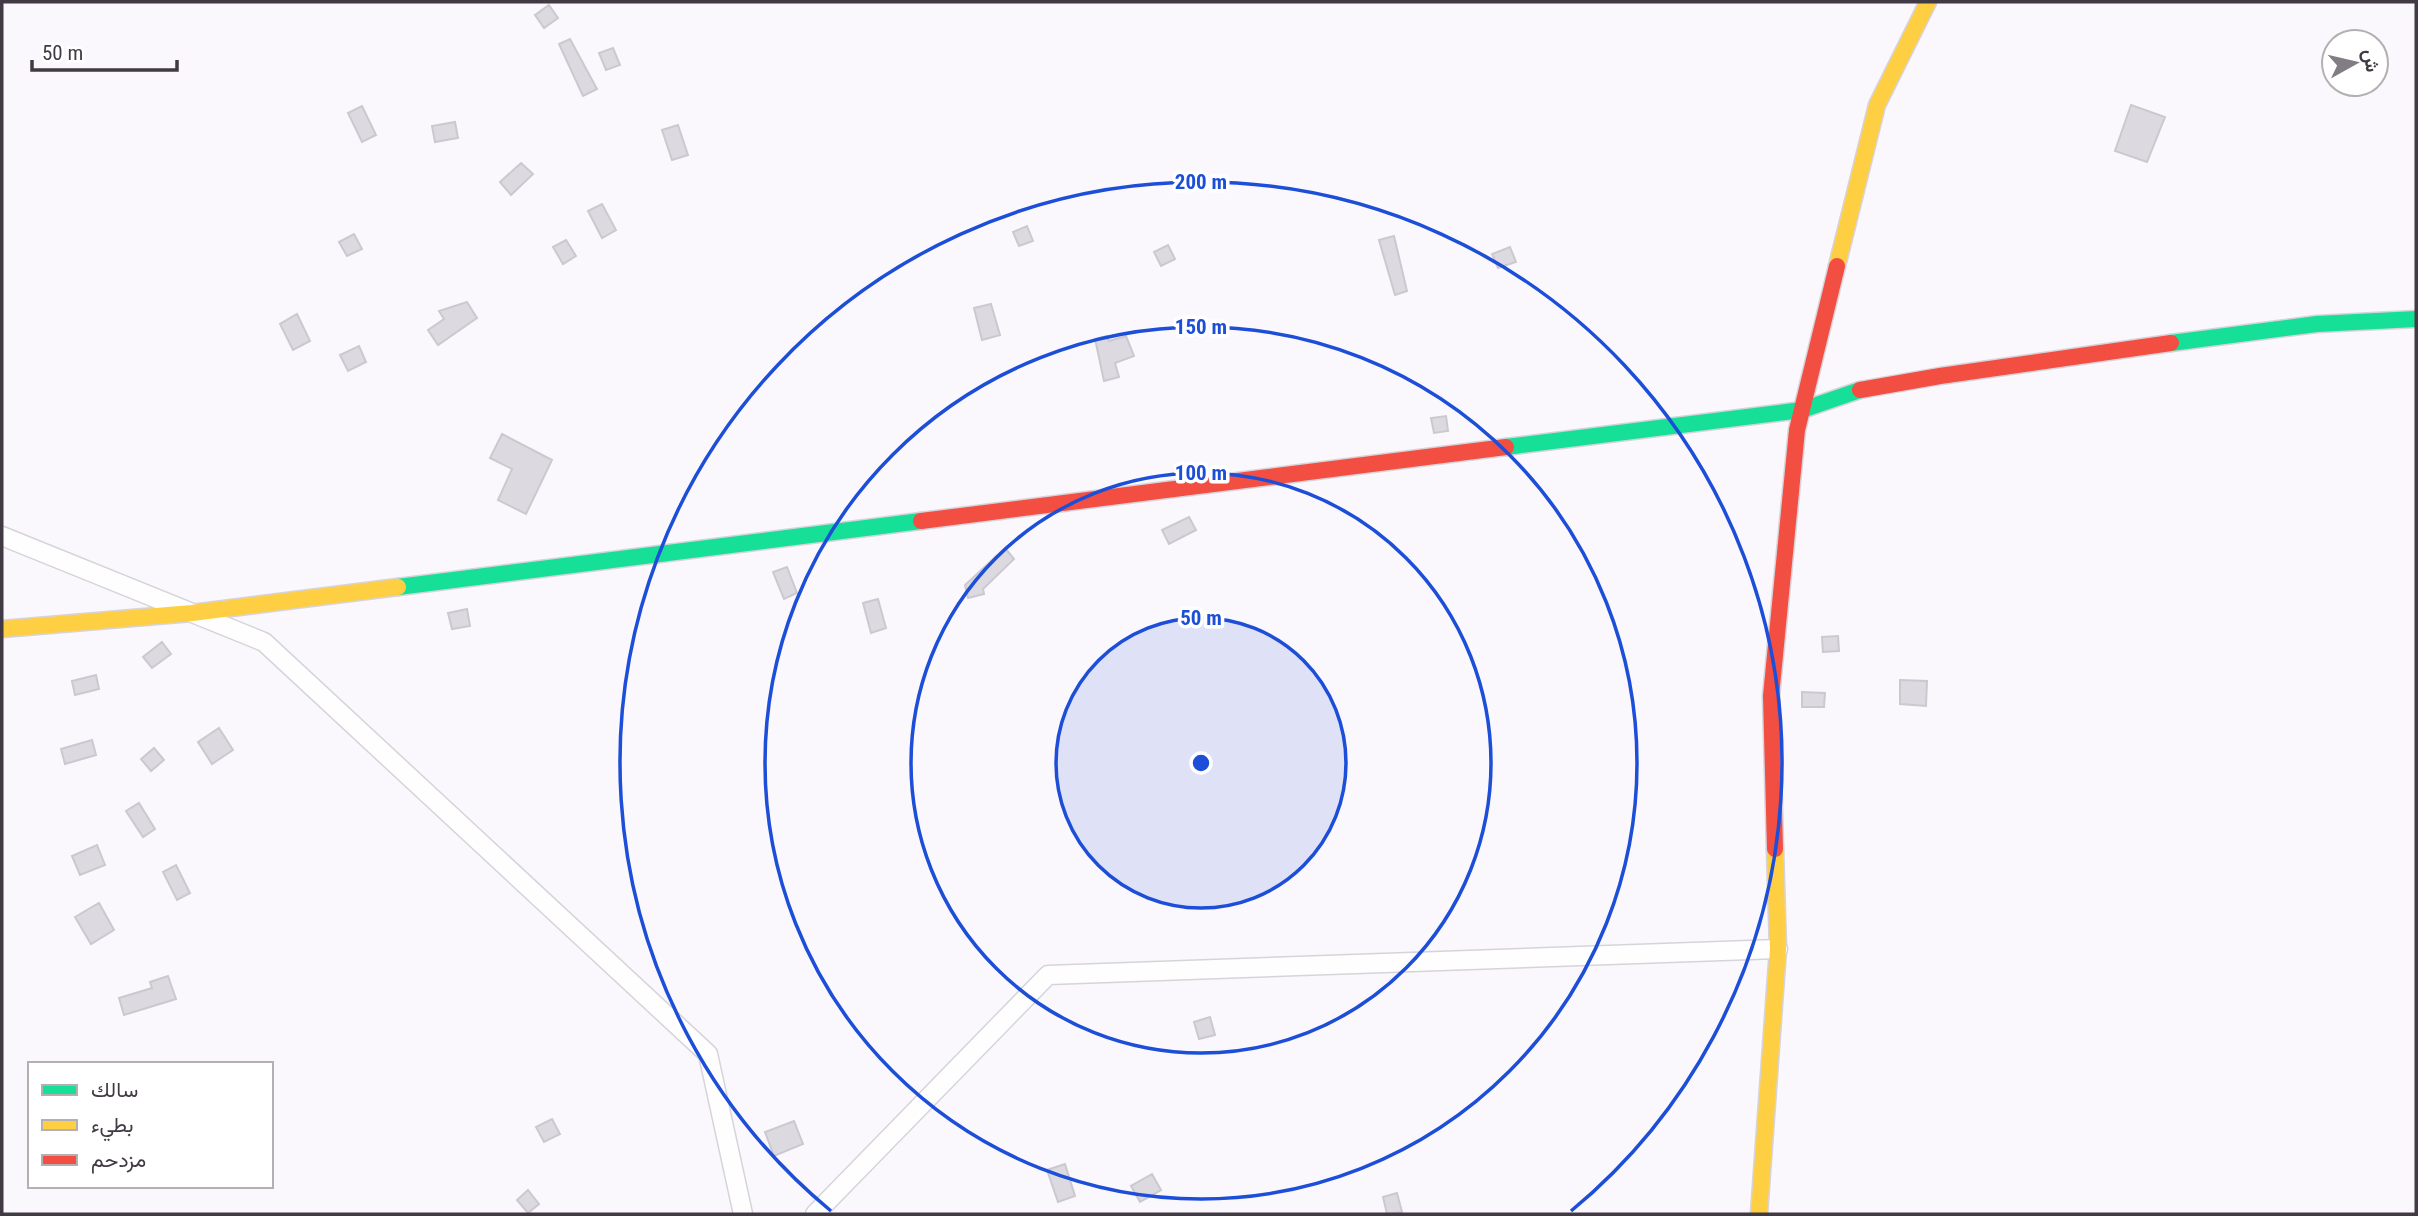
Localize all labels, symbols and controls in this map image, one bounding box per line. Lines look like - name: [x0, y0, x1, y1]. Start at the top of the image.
- scale bar: [32, 28, 177, 72]
- north arrow: [2320, 28, 2390, 98]
- text: 50 m: [42, 41, 83, 65]
- text: ش: [2358, 48, 2384, 74]
- text: 200 m: [1175, 170, 1227, 194]
- text: 150 m: [1175, 315, 1227, 339]
- text: 100 m: [1175, 461, 1227, 485]
- text: 50 m: [1180, 606, 1222, 630]
- centre of rings: [1189, 751, 1213, 775]
- legend: [28, 1062, 273, 1188]
- text: سالك: [91, 1078, 138, 1102]
- text: بطيء: [91, 1113, 134, 1142]
- text: مزدحم: [91, 1148, 146, 1174]

